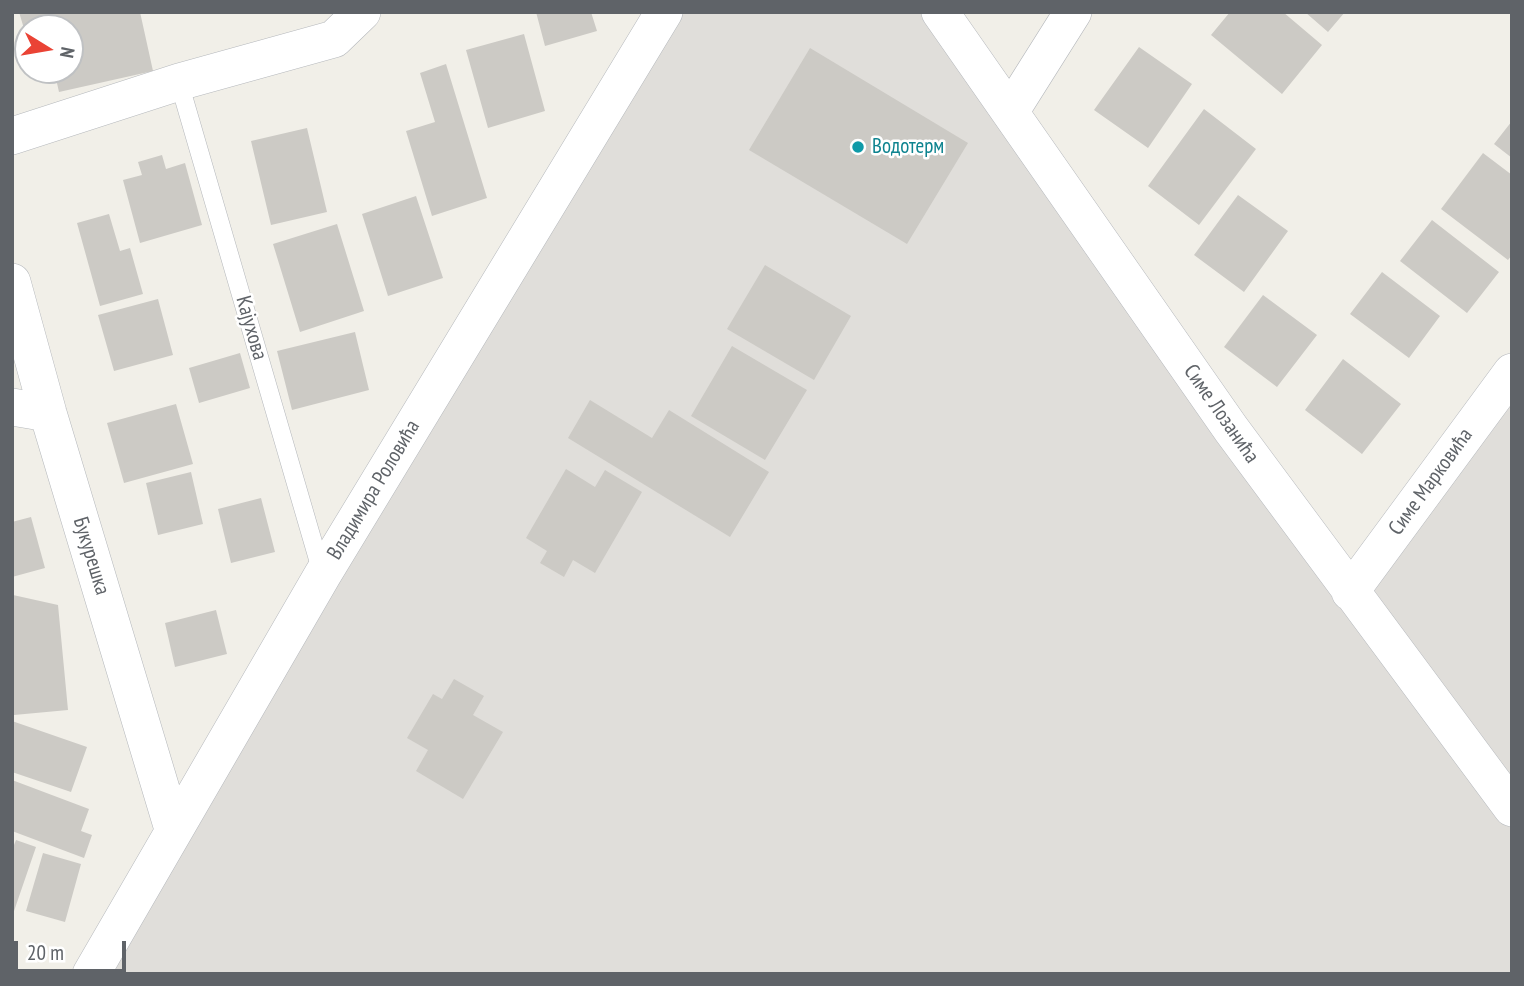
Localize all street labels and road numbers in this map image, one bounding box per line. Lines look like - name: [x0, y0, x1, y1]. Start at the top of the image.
- street label: Кајухова: [230, 293, 272, 363]
- street label: Симе Лозанића: [1178, 360, 1264, 468]
- street label: Владимира Роловића: [322, 416, 426, 564]
- street label: Симе Марковића: [1384, 424, 1478, 540]
- street label: Букурешка: [67, 514, 115, 598]

